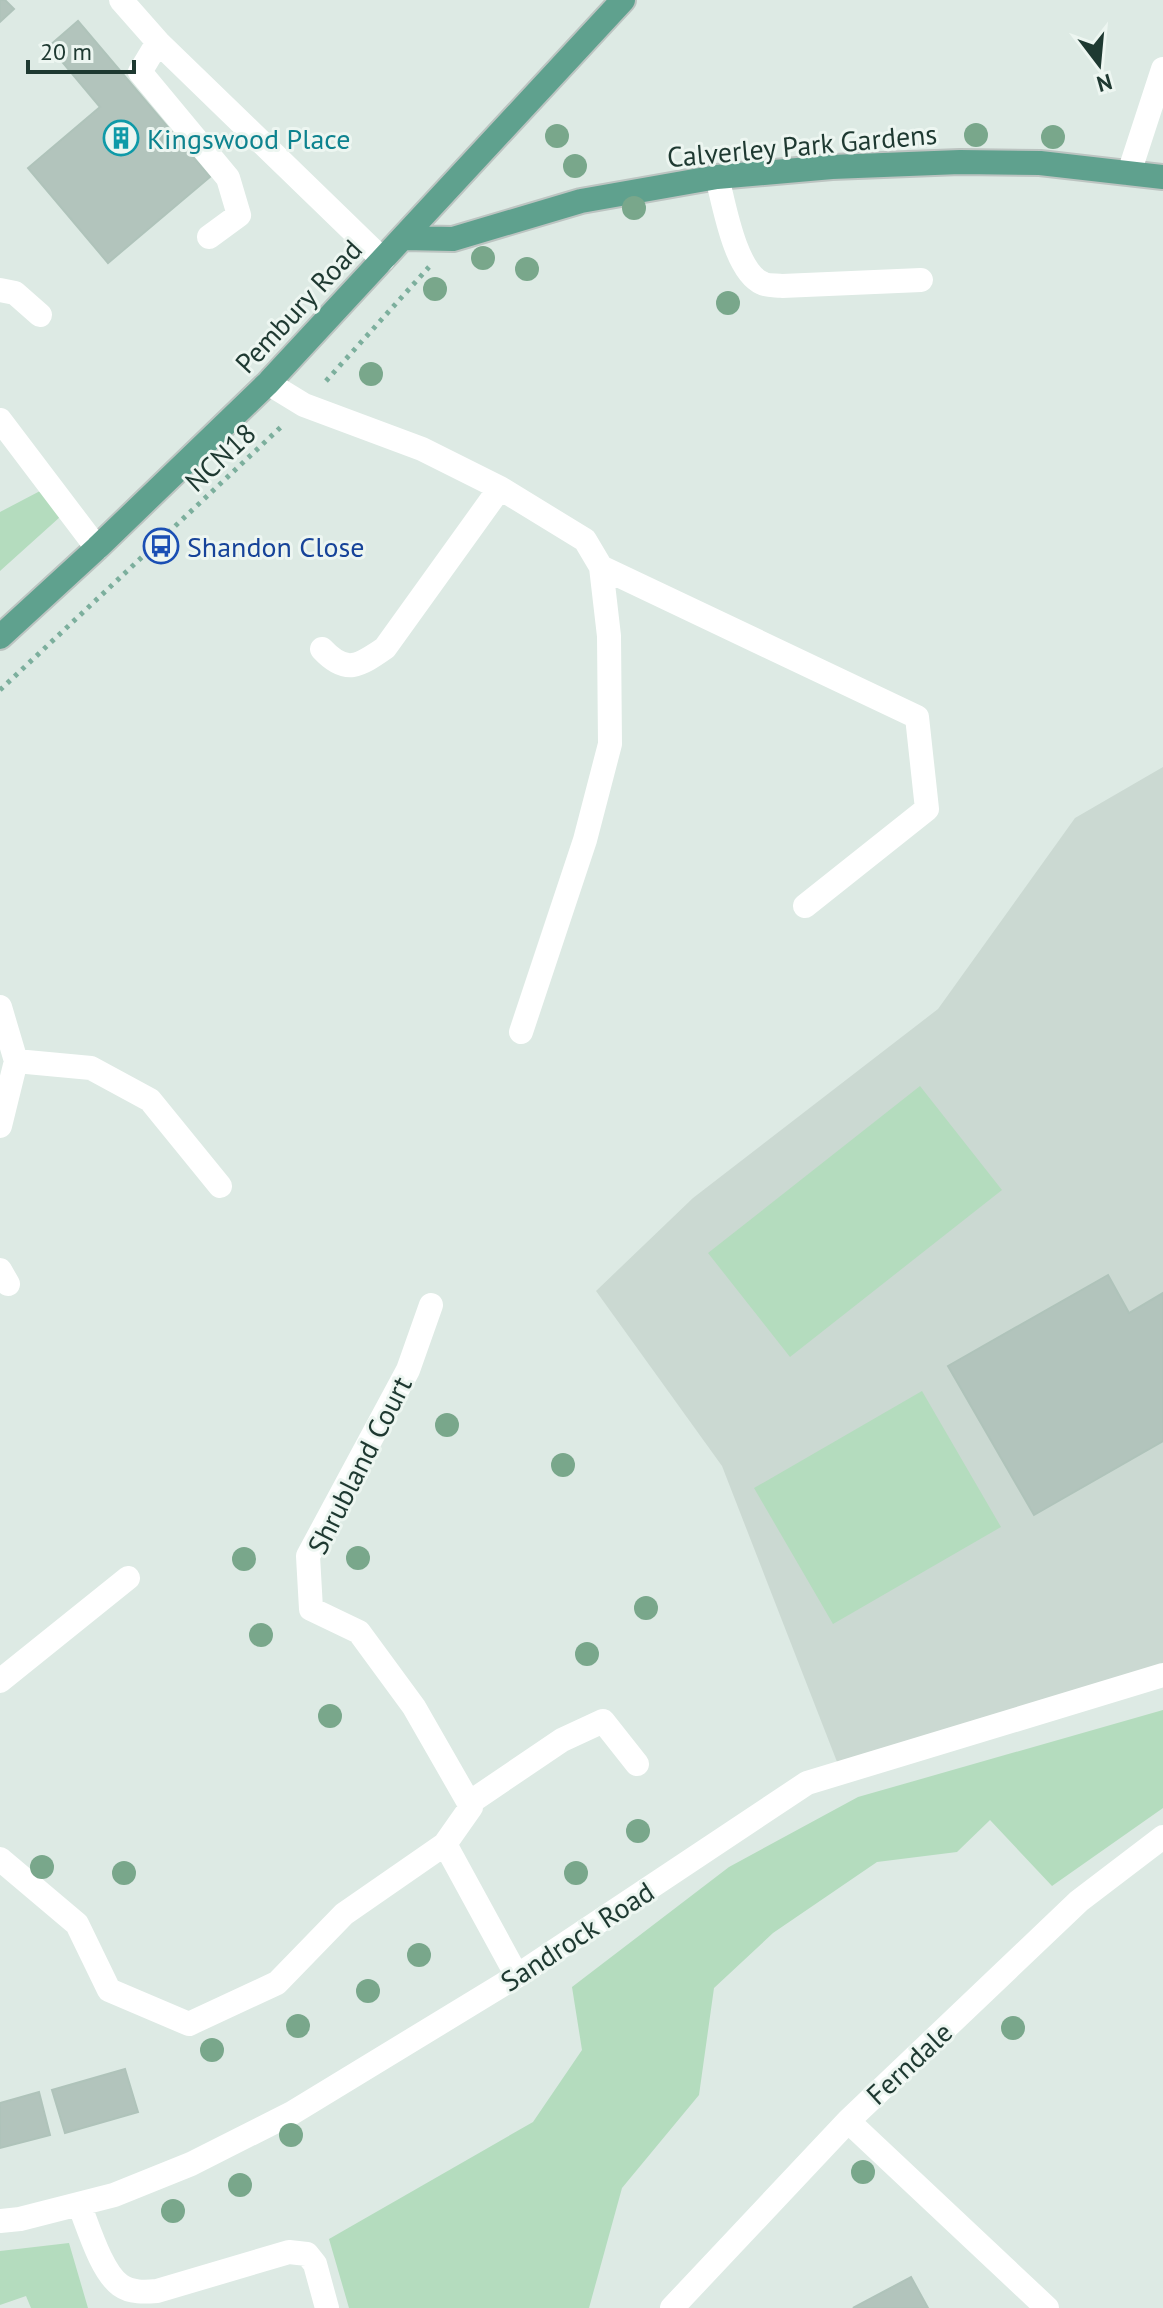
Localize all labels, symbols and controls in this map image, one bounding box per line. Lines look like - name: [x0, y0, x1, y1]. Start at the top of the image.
- scale bar: [28, 24, 134, 74]
- north arrow: [1059, 24, 1139, 104]
- text: 20 m: [40, 36, 92, 67]
- text: N: [1094, 68, 1115, 99]
- street label: Calverley Park Gardens: [665, 115, 939, 175]
- building icon: Kingswood Place: [102, 119, 140, 157]
- place label: Kingswood Place: [147, 120, 350, 157]
- street label: Pembury Road: [226, 231, 370, 381]
- street label: NCN18: [177, 415, 263, 499]
- bus stop icon: Shandon Close: [142, 527, 180, 565]
- place label: Shandon Close: [187, 528, 364, 565]
- street label: Shrubland Court: [298, 1369, 420, 1560]
- street label: Sandrock Road: [493, 1873, 661, 1999]
- street label: Ferndale: [858, 2014, 960, 2112]

